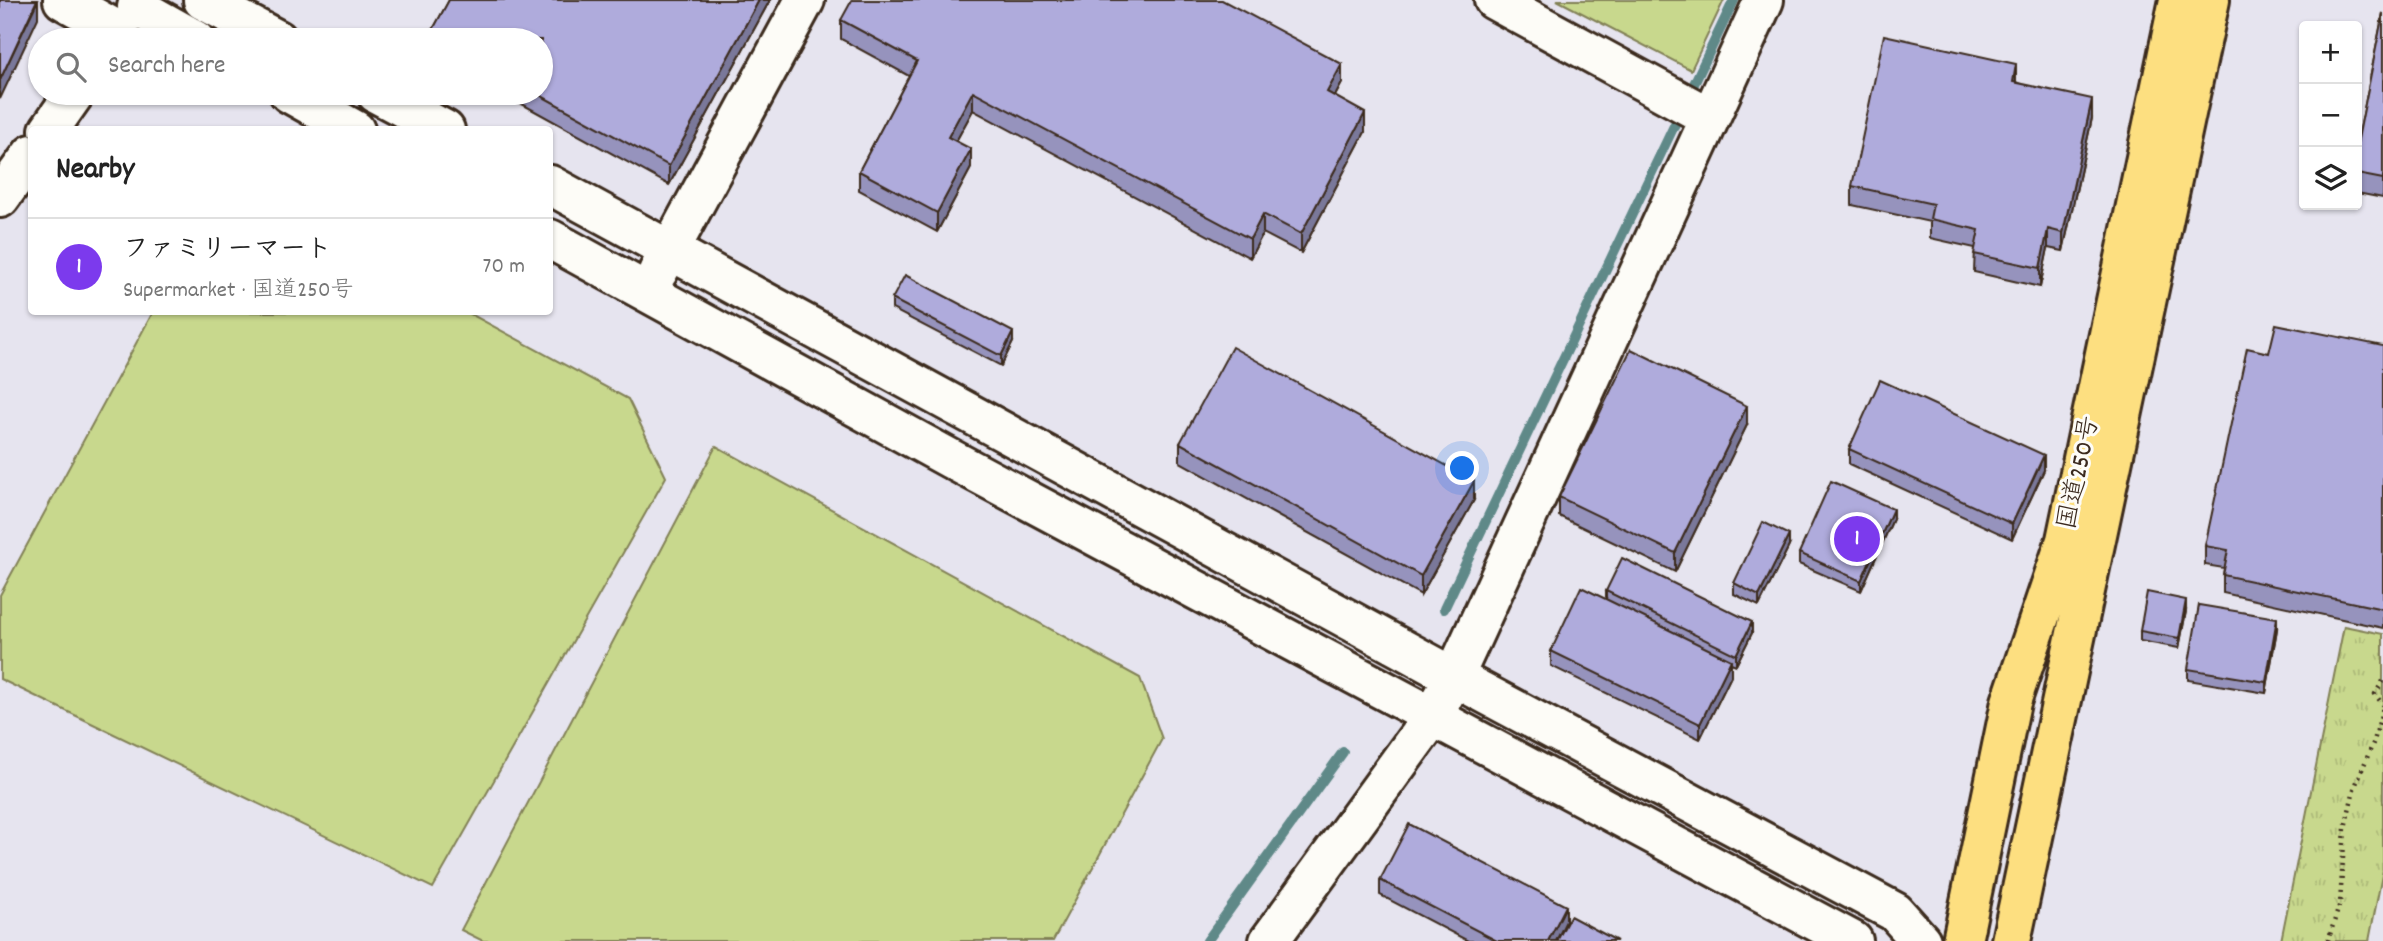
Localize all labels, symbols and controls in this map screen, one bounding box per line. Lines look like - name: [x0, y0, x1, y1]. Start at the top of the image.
- map controls: [2299, 21, 2362, 210]
- button: +: [2299, 21, 2362, 84]
- search box: [28, 28, 553, 105]
- icon: search: [52, 48, 90, 86]
- text: Search here: [108, 48, 226, 85]
- button: −: [2299, 84, 2362, 147]
- button: layers: [2299, 147, 2362, 210]
- text: Nearby: [56, 150, 134, 193]
- text: ファミリーマート: [123, 232, 332, 269]
- text: 1: [76, 251, 82, 284]
- text: 70 m: [483, 251, 525, 284]
- text: Supermarket · 国道250号: [123, 275, 354, 308]
- street label: 国道250号: [2050, 413, 2110, 533]
- your location: [1445, 451, 1479, 485]
- pin: 1: [1834, 513, 1880, 565]

